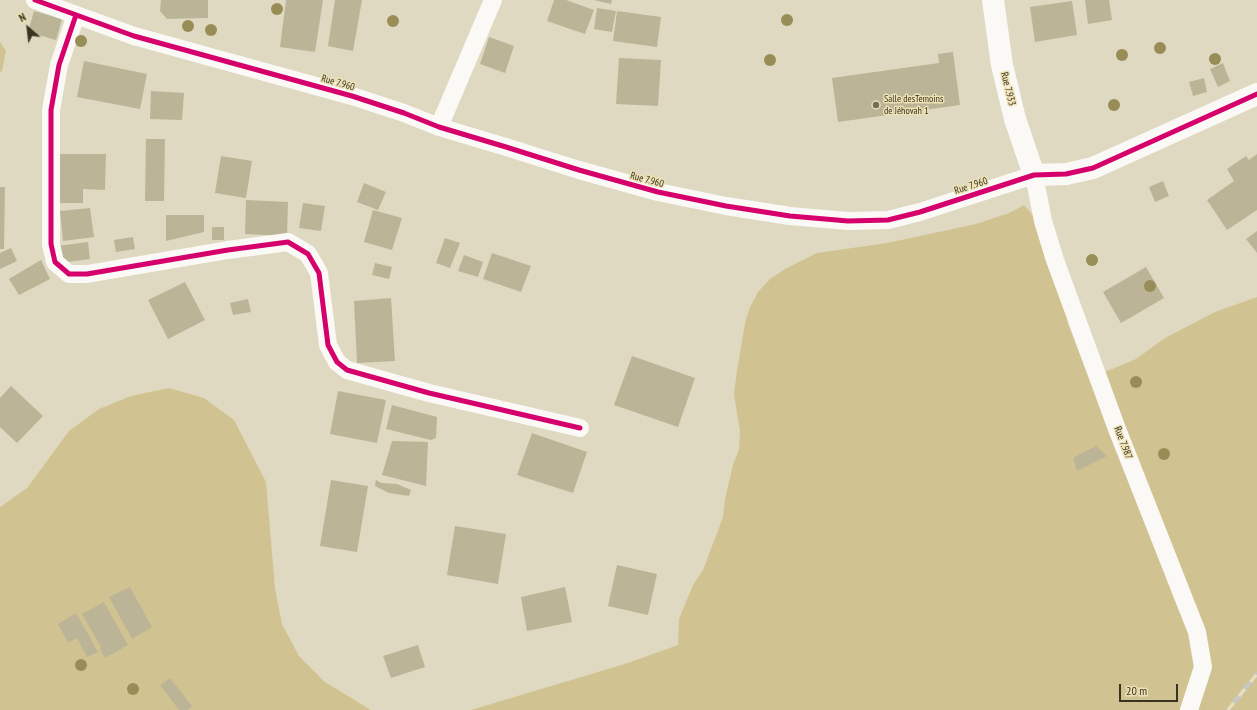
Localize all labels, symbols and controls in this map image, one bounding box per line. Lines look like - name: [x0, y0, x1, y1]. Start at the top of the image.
- north arrow: [8, 8, 48, 48]
- text: N: [16, 10, 28, 25]
- street label: Rue 7.933: [998, 71, 1018, 107]
- street label: Rue 7.960: [320, 73, 356, 93]
- place label: Salle desTemoins de Jéhovah 1: [884, 93, 943, 116]
- marker: Salle desTemoins de Jéhovah 1: [871, 100, 881, 110]
- street label: Rue 7.960: [629, 170, 665, 190]
- street label: Rue 7.960: [953, 175, 989, 197]
- street label: Rue 7.987: [1111, 425, 1135, 461]
- scale bar: [1121, 676, 1180, 702]
- text: 20 m: [1126, 683, 1147, 698]

